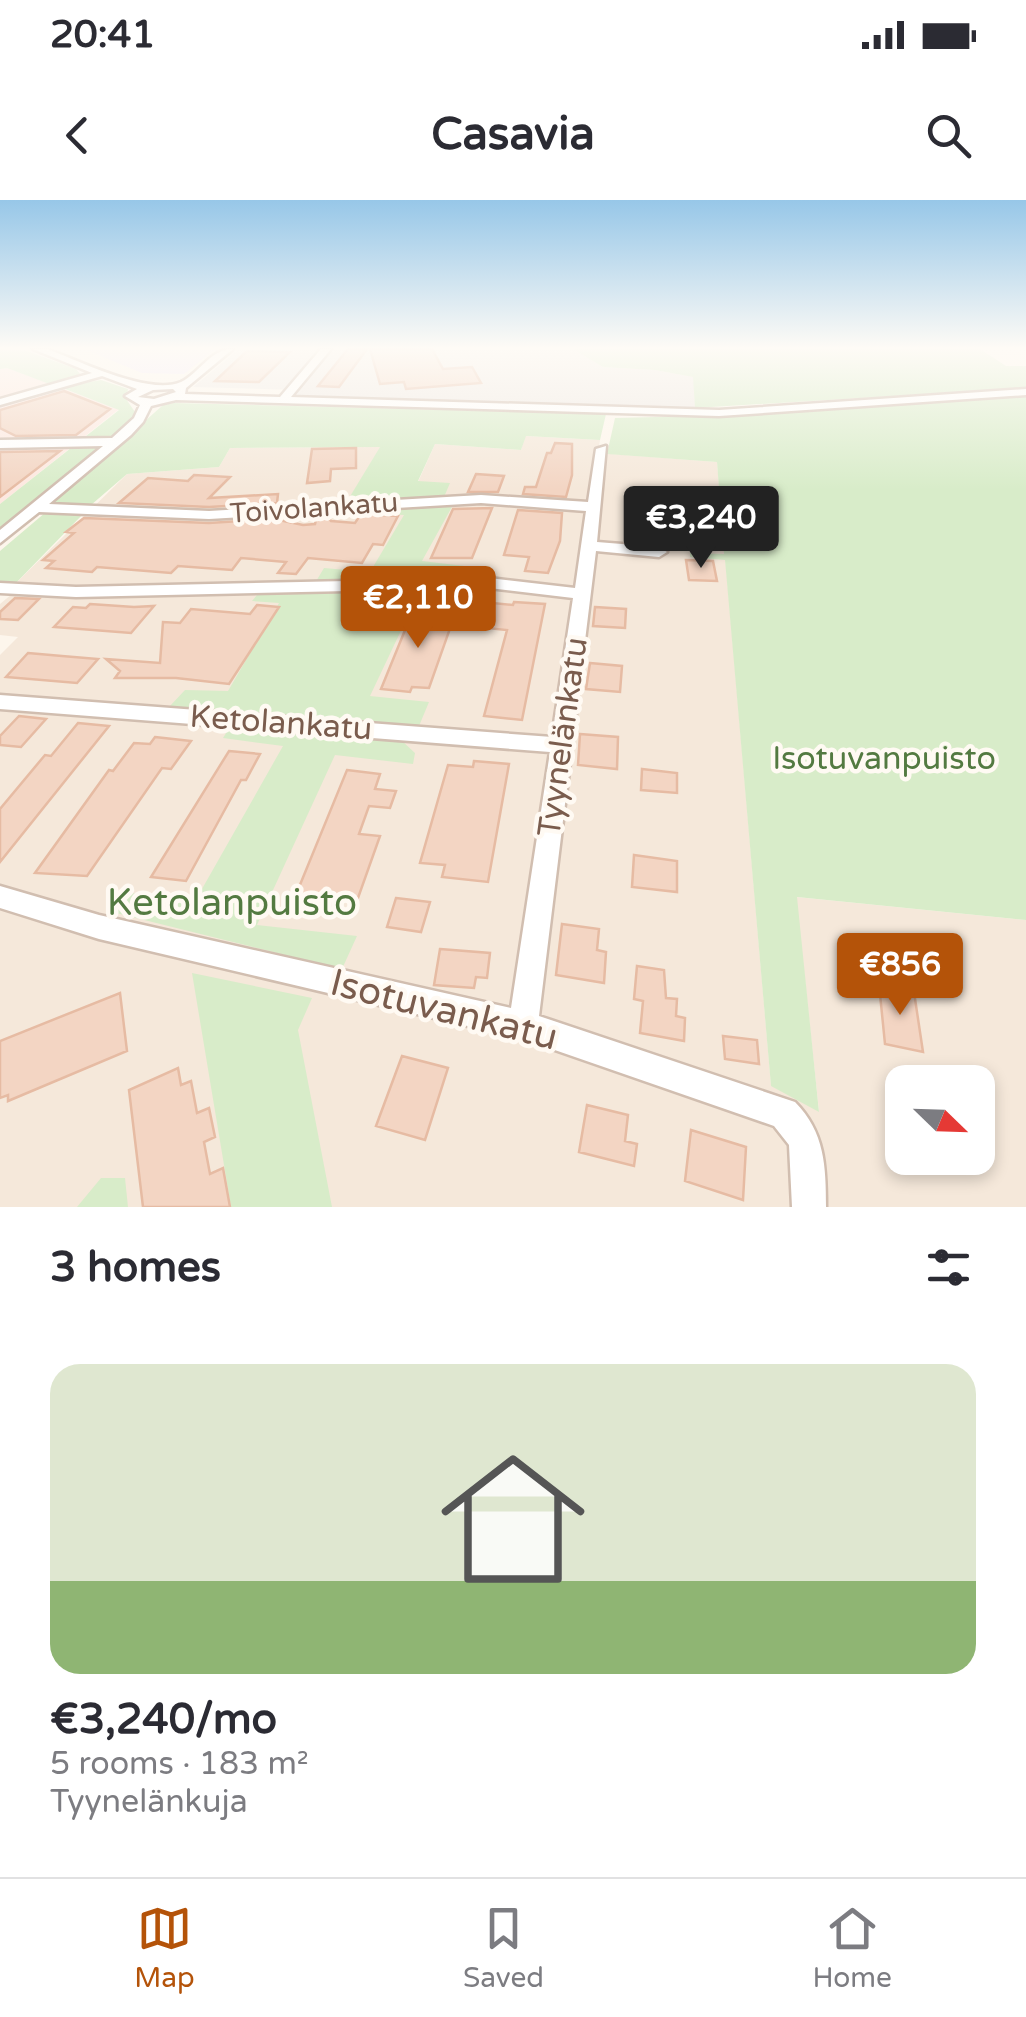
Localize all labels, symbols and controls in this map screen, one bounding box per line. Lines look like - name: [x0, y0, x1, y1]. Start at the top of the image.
- text: 20:41: [50, 12, 155, 58]
- icon: back: [50, 108, 105, 163]
- text: Casavia: [431, 108, 595, 162]
- icon: search: [921, 108, 976, 163]
- street label: Toivolankatu: [229, 485, 399, 531]
- pin: €3,240: [620, 486, 782, 571]
- text: €3,240: [646, 499, 756, 537]
- pin: €2,110: [337, 566, 499, 651]
- text: €2,110: [363, 579, 473, 617]
- street label: Tyynelänkatu: [530, 635, 596, 839]
- street label: Ketolankatu: [188, 698, 374, 748]
- park label: Isotuvanpuisto: [772, 740, 996, 778]
- park label: Ketolanpuisto: [107, 880, 357, 926]
- pin: €856: [841, 933, 959, 1018]
- text: €856: [859, 946, 941, 984]
- street label: Isotuvankatu: [326, 960, 562, 1060]
- north arrow: [885, 1065, 995, 1175]
- map controls: [885, 1065, 995, 1175]
- icon: filters: [921, 1240, 976, 1295]
- text: 3 homes: [50, 1242, 221, 1293]
- icon: home: [423, 1429, 603, 1609]
- text: €3,240/mo: [50, 1694, 277, 1745]
- text: 5 rooms · 183 m²: [50, 1745, 309, 1783]
- text: Tyynelänkuja: [50, 1783, 248, 1821]
- tab: Map: [134, 1901, 195, 1995]
- tab: Saved: [463, 1901, 544, 1995]
- tab: Home: [812, 1901, 892, 1995]

